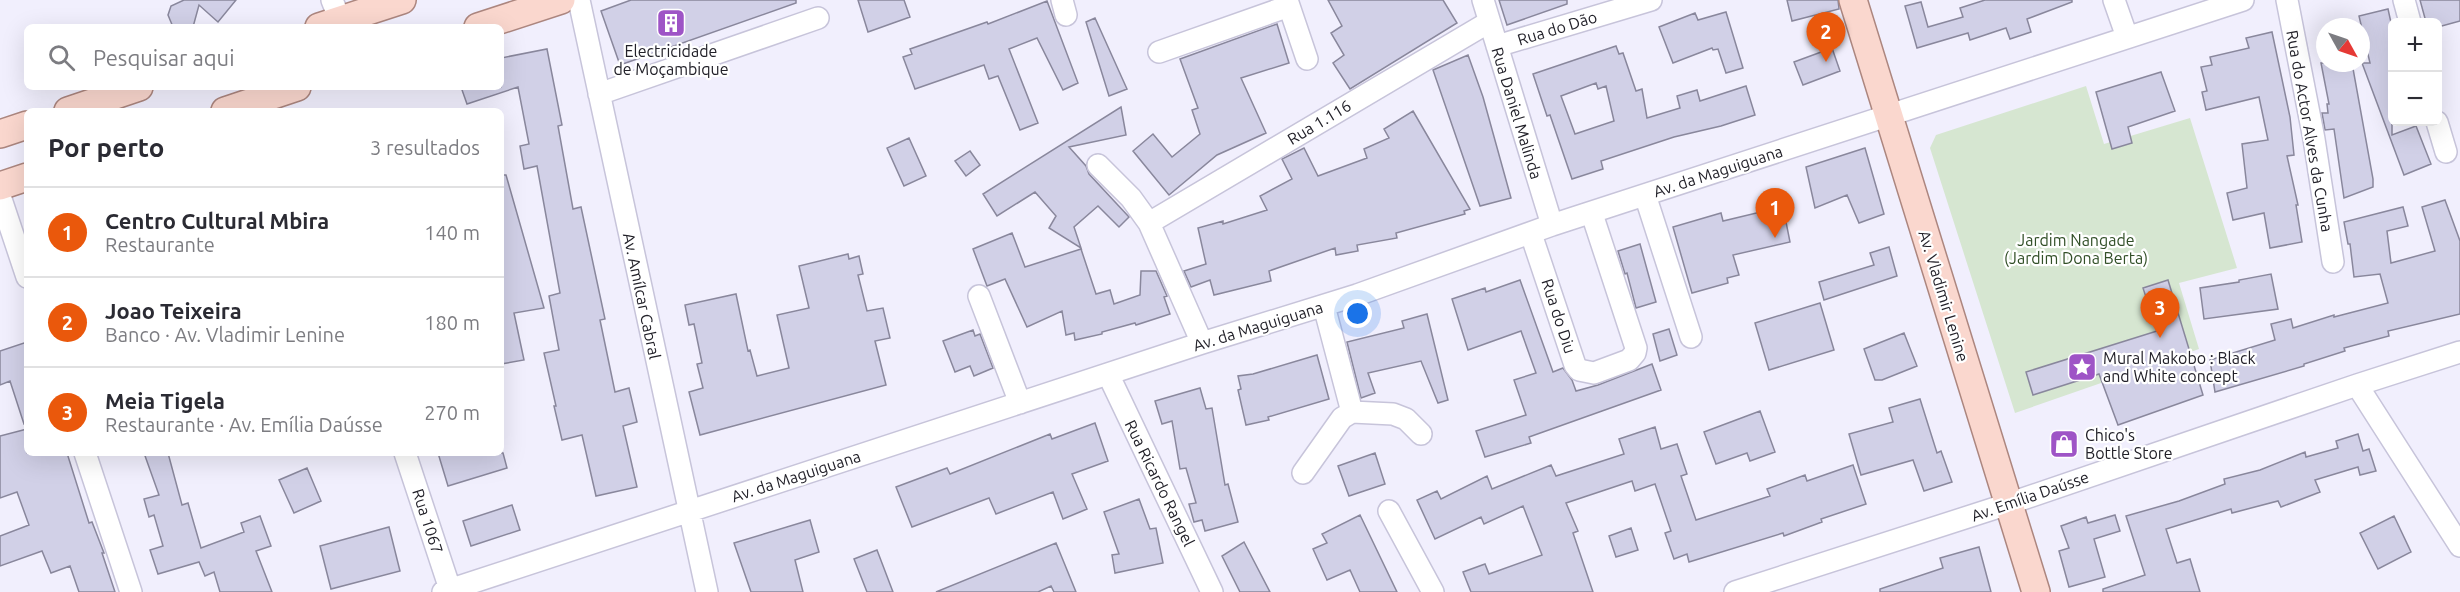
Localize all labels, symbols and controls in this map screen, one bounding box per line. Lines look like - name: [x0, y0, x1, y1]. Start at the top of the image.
- building icon: Electricidade de Moçambique: [655, 7, 687, 39]
- street label: Rua do Dão: [1515, 7, 1599, 49]
- pin: 2: [1806, 13, 1846, 62]
- north arrow: [2316, 18, 2370, 72]
- map controls: [2388, 18, 2442, 126]
- button: +: [2388, 18, 2442, 72]
- search box: [24, 24, 504, 90]
- street label: Rua do Actor Alves da Cunha: [2283, 29, 2337, 233]
- icon: search: [45, 41, 78, 74]
- place label: Electricidade de Moçambique: [613, 42, 729, 78]
- text: Pesquisar aqui: [93, 45, 235, 70]
- street label: Rua Daniel Malinda: [1488, 45, 1546, 181]
- button: −: [2388, 72, 2442, 126]
- street label: Rua 1.116: [1284, 96, 1354, 148]
- text: Por perto: [48, 133, 164, 162]
- text: 3 resultados: [370, 136, 480, 159]
- street label: Av. da Maguiguana: [1651, 142, 1785, 200]
- pin: 1: [1756, 188, 1794, 238]
- text: Centro Cultural Mbira: [105, 208, 329, 233]
- text: 1: [62, 221, 73, 244]
- text: 140 m: [424, 221, 480, 244]
- street label: Av. Vladimir Lenine: [1915, 228, 1973, 364]
- street label: Av. Amílcar Cabral: [620, 231, 664, 361]
- park label: Jardim Nangade (Jardim Dona Berta): [2004, 231, 2148, 268]
- text: Restaurante: [105, 233, 215, 256]
- street label: Rua do Diu: [1538, 276, 1580, 356]
- pin: 3: [2140, 288, 2180, 338]
- text: Joao Teixeira: [105, 298, 242, 323]
- street label: Av. da Maguiguana: [1191, 298, 1325, 354]
- your location: [1343, 299, 1372, 328]
- text: 2: [62, 311, 73, 334]
- text: 180 m: [424, 311, 480, 334]
- text: Banco · Av. Vladimir Lenine: [105, 323, 345, 346]
- place label: Mural Makobo : Black and White concept: [2103, 349, 2256, 385]
- place icon: Mural Makobo : Black and White concept: [2066, 351, 2098, 383]
- text: Meia Tigela: [105, 388, 225, 413]
- text: 3: [62, 401, 73, 424]
- text: 270 m: [424, 401, 480, 424]
- text: Restaurante · Av. Emília Daússe: [105, 413, 383, 436]
- street label: Rua Ricardo Rangel: [1122, 417, 1198, 549]
- place label: Chico's Bottle Store: [2085, 426, 2173, 462]
- shop icon: Chico's Bottle Store: [2048, 428, 2080, 460]
- street label: Av. da Maguiguana: [729, 447, 863, 505]
- street label: Av. Emília Daússe: [1969, 467, 2091, 525]
- street label: Rua 1067: [409, 486, 447, 556]

